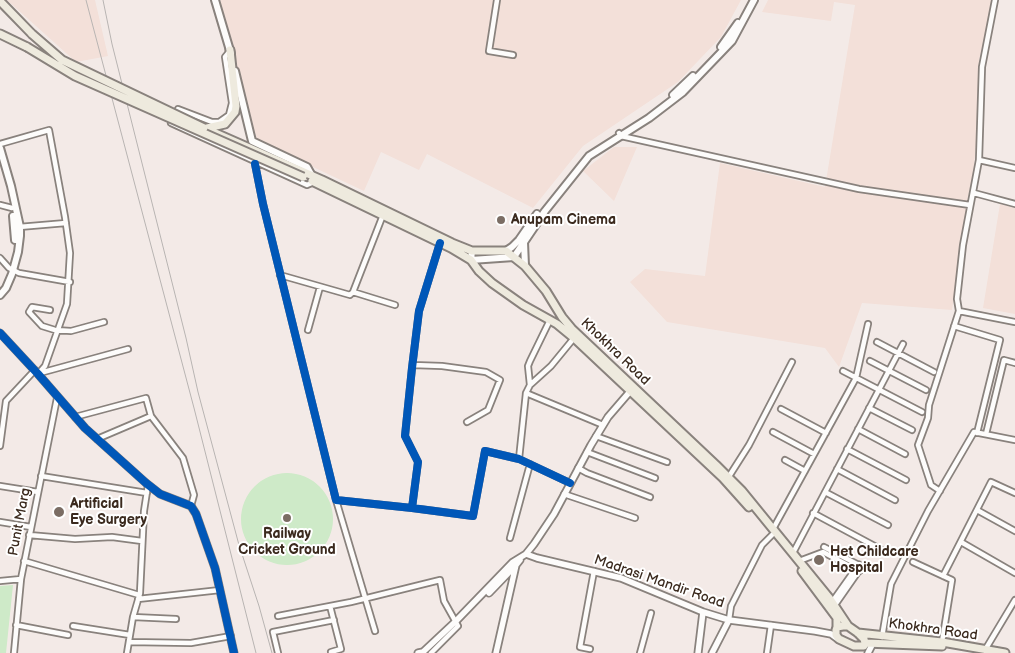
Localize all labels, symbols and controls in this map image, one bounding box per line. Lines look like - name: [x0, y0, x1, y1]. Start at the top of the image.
- place label: Anupam Cinema: [511, 212, 616, 228]
- marker: Anupam Cinema: [495, 214, 507, 226]
- street label: Khokhra Road: [577, 315, 653, 389]
- street label: Punit Marg: [5, 487, 35, 557]
- place label: Artificial Eye Surgery: [70, 496, 147, 528]
- marker: Artificial Eye Surgery: [52, 505, 66, 519]
- marker: Railway Cricket Ground: [281, 512, 293, 524]
- place label: Railway Cricket Ground: [238, 526, 336, 558]
- place label: Het Childcare Hospital: [830, 544, 919, 576]
- street label: Madrasi Mandir Road: [592, 552, 726, 612]
- marker: Het Childcare Hospital: [812, 553, 826, 567]
- street label: Khokhra Road: [887, 615, 979, 645]

